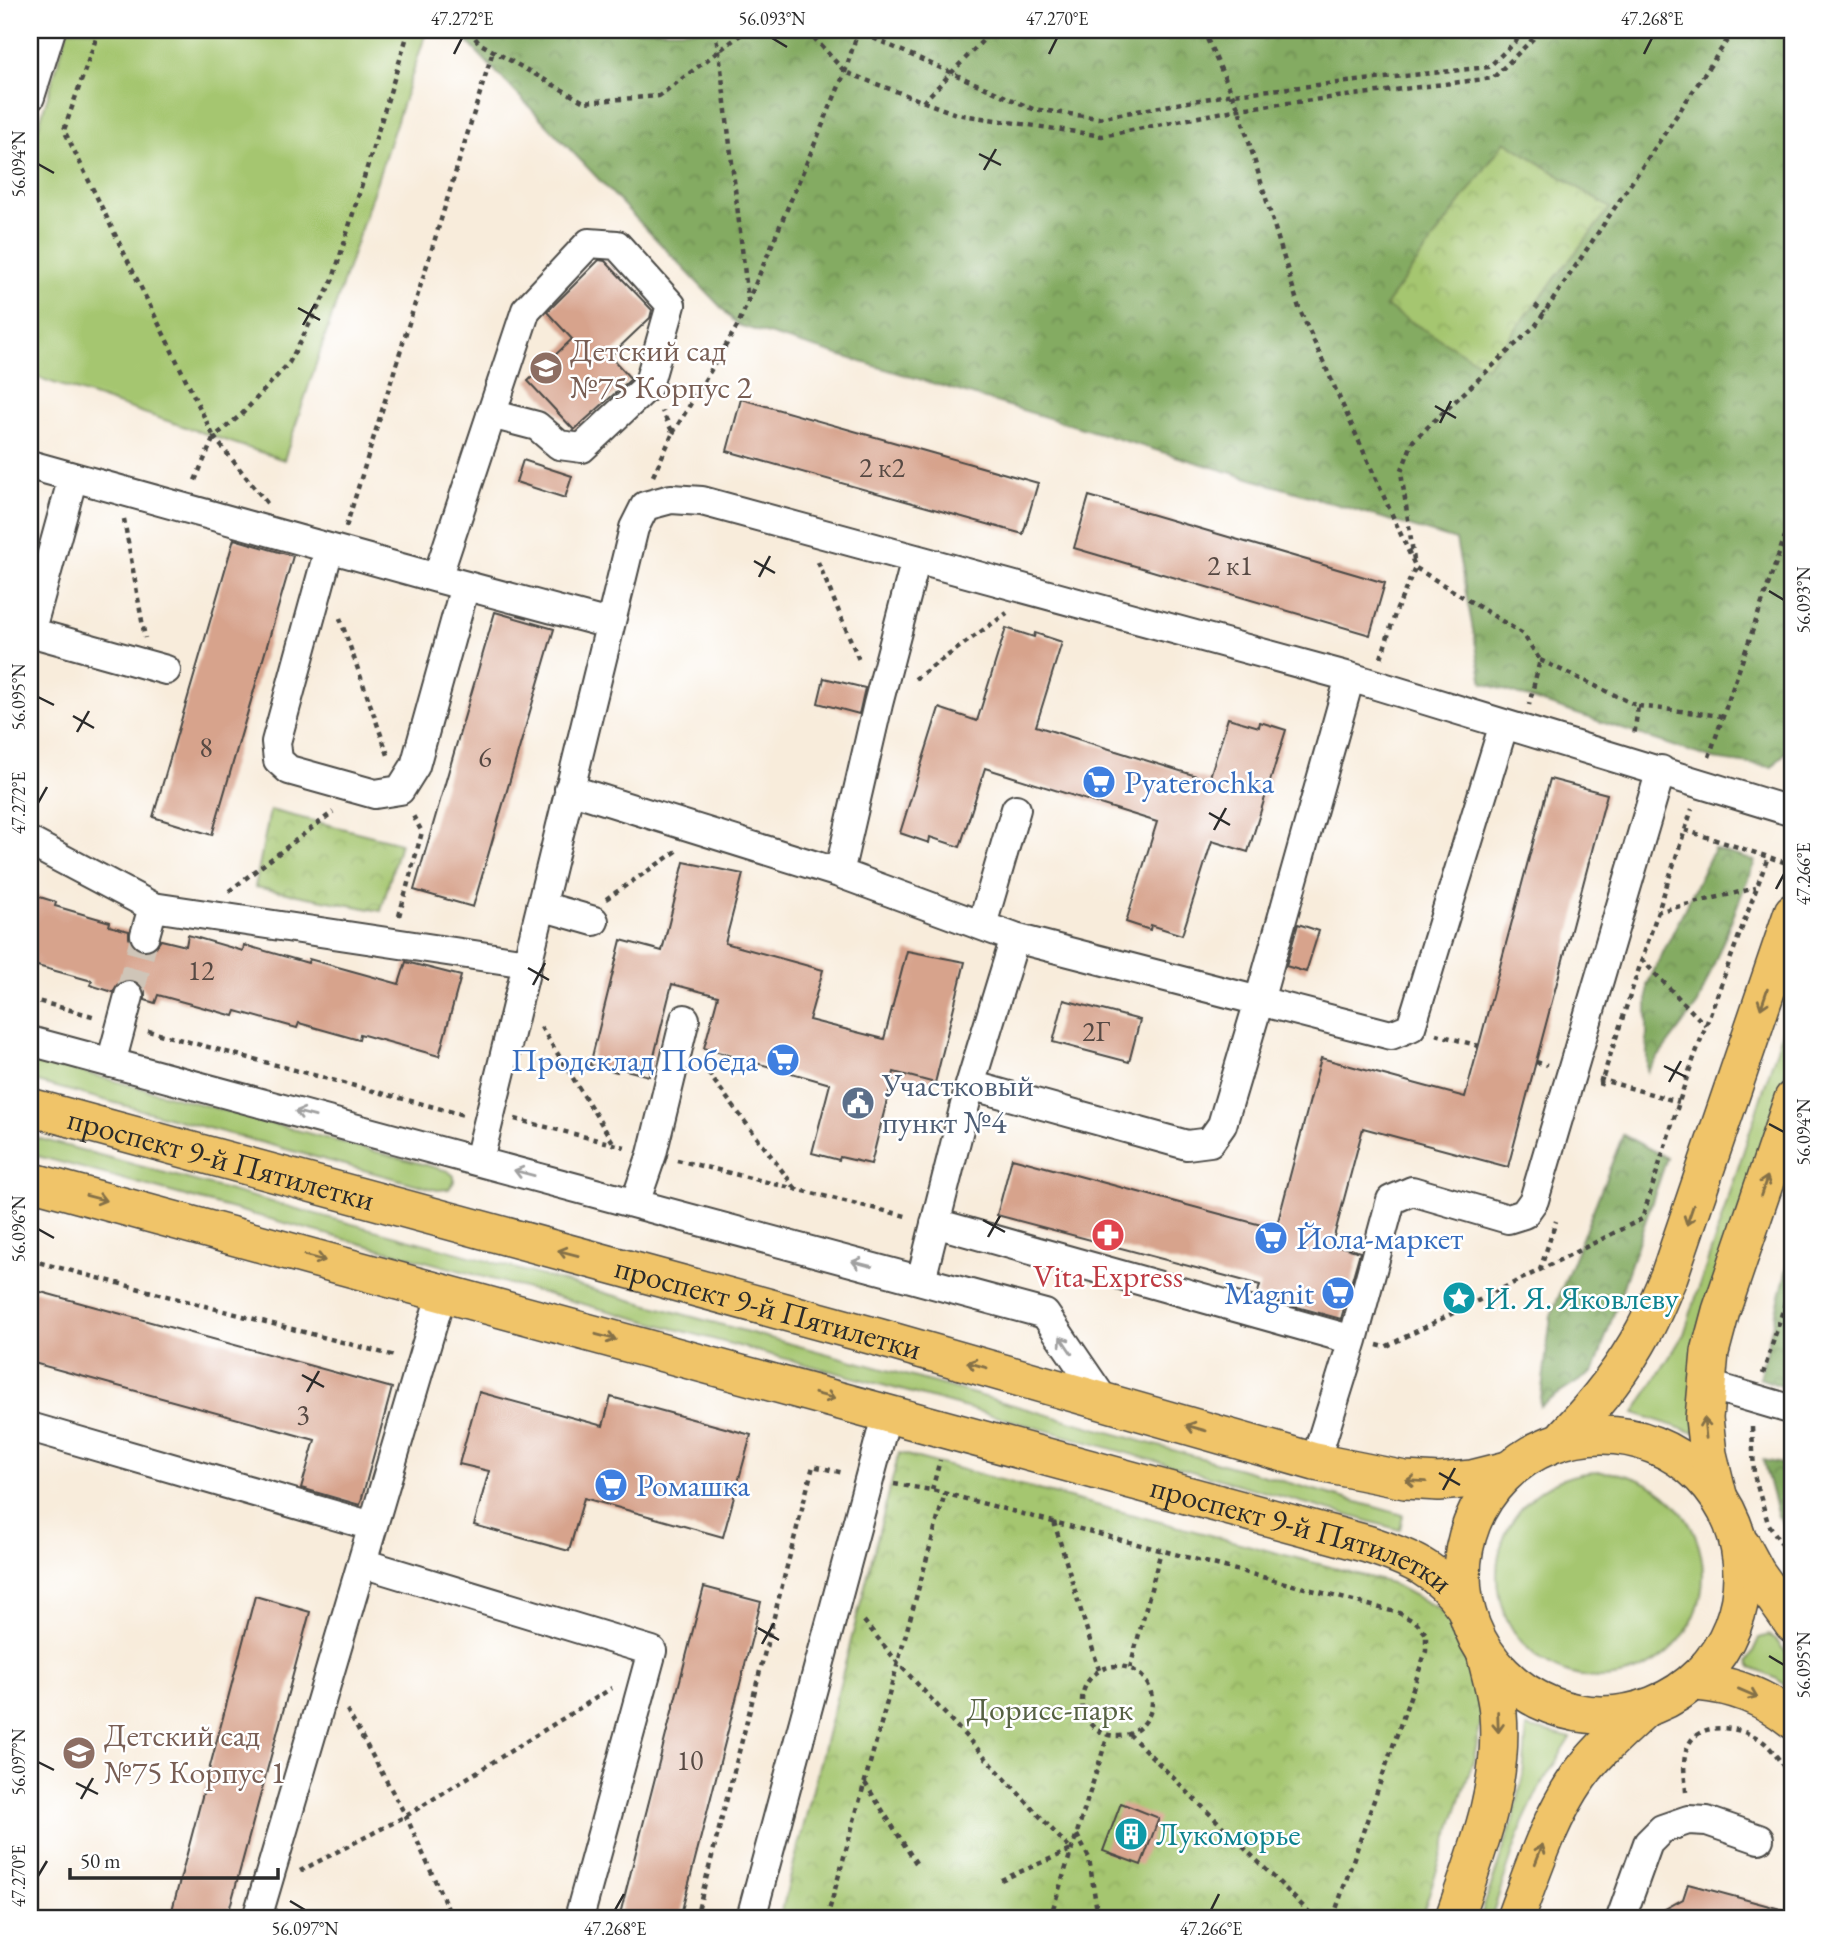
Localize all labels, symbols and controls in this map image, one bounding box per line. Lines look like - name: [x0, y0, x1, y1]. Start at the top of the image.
- text: 47.272°E: [431, 7, 493, 30]
- text: 56.093°N: [739, 7, 806, 30]
- text: 47.270°E: [1026, 7, 1088, 30]
- text: 47.268°E: [1621, 7, 1683, 30]
- text: 56.094°N: [7, 130, 30, 197]
- place label: Детский сад №75 Корпус 2: [570, 329, 753, 408]
- school or university icon: Детский сад №75 Корпус 2: [527, 349, 565, 387]
- house number: 2 к2: [859, 449, 905, 485]
- house number: 2 к1: [1207, 547, 1253, 583]
- text: 56.093°N: [1792, 566, 1815, 633]
- text: 56.095°N: [7, 663, 30, 730]
- house number: 8: [199, 729, 213, 765]
- house number: 6: [478, 739, 492, 775]
- place label: Pyaterochka: [1124, 761, 1275, 803]
- supermarket icon: Pyaterochka: [1080, 763, 1118, 801]
- text: 47.272°E: [7, 772, 30, 834]
- text: 47.266°E: [1792, 843, 1815, 905]
- house number: 12: [188, 952, 215, 988]
- one-way arrow: [1756, 988, 1769, 1010]
- house number: 2Г: [1082, 1013, 1110, 1049]
- place label: Продсклад Победа: [511, 1039, 758, 1081]
- supermarket icon: Продсклад Победа: [764, 1041, 802, 1079]
- place label: Участковый пункт №4: [881, 1064, 1034, 1143]
- public building icon: Участковый пункт №4: [839, 1084, 877, 1122]
- street label: проспект 9-й Пятилетки: [63, 1097, 379, 1221]
- text: 56.094°N: [1792, 1098, 1815, 1165]
- one-way arrow: [294, 1107, 316, 1120]
- one-way arrow: [514, 1165, 536, 1178]
- one-way arrow: [1759, 1175, 1771, 1197]
- one-way arrow: [84, 1193, 106, 1206]
- text: 56.096°N: [7, 1195, 30, 1262]
- one-way arrow: [1683, 1203, 1695, 1225]
- pharmacy icon: Vita Express: [1089, 1216, 1127, 1254]
- place label: Йола-маркет: [1296, 1217, 1463, 1259]
- supermarket icon: Йола-маркет: [1252, 1219, 1290, 1257]
- one-way arrow: [558, 1246, 580, 1259]
- street label: проспект 9-й Пятилетки: [610, 1246, 927, 1370]
- one-way arrow: [303, 1252, 326, 1265]
- place label: Vita Express: [1033, 1255, 1183, 1297]
- one-way arrow: [851, 1257, 874, 1270]
- place label: Magnit: [1224, 1272, 1314, 1314]
- supermarket icon: Magnit: [1319, 1274, 1357, 1312]
- place label: И. Я. Яковлеву: [1484, 1277, 1680, 1319]
- place icon: И. Я. Яковлеву: [1440, 1279, 1478, 1317]
- one-way arrow: [595, 1331, 617, 1344]
- one-way arrow: [1059, 1336, 1073, 1356]
- one-way arrow: [966, 1358, 988, 1371]
- one-way arrow: [813, 1390, 836, 1403]
- house number: 3: [296, 1396, 310, 1432]
- one-way arrow: [1698, 1418, 1711, 1440]
- one-way arrow: [1185, 1420, 1207, 1433]
- place label: Ромашка: [636, 1464, 750, 1506]
- street label: проспект 9-й Пятилетки: [1146, 1465, 1462, 1602]
- supermarket icon: Ромашка: [592, 1466, 630, 1504]
- one-way arrow: [1405, 1474, 1428, 1487]
- text: 56.095°N: [1792, 1631, 1815, 1698]
- one-way arrow: [1737, 1687, 1758, 1700]
- park label: Дорисс-парк: [967, 1688, 1133, 1730]
- one-way arrow: [1492, 1710, 1505, 1733]
- place label: Детский сад №75 Корпус 1: [104, 1714, 286, 1793]
- text: 56.097°N: [7, 1728, 30, 1795]
- school or university icon: Детский сад №75 Корпус 1: [60, 1734, 98, 1772]
- house number: 10: [677, 1742, 703, 1778]
- place label: Лукоморье: [1156, 1813, 1301, 1855]
- building icon: Лукоморье: [1112, 1815, 1150, 1853]
- scale bar: [70, 1836, 278, 1880]
- one-way arrow: [1533, 1844, 1546, 1866]
- text: 47.270°E: [7, 1845, 30, 1907]
- text: 50 m: [80, 1847, 121, 1874]
- text: 56.097°N: [272, 1917, 339, 1940]
- text: 47.268°E: [584, 1917, 646, 1940]
- text: 47.266°E: [1180, 1917, 1242, 1940]

